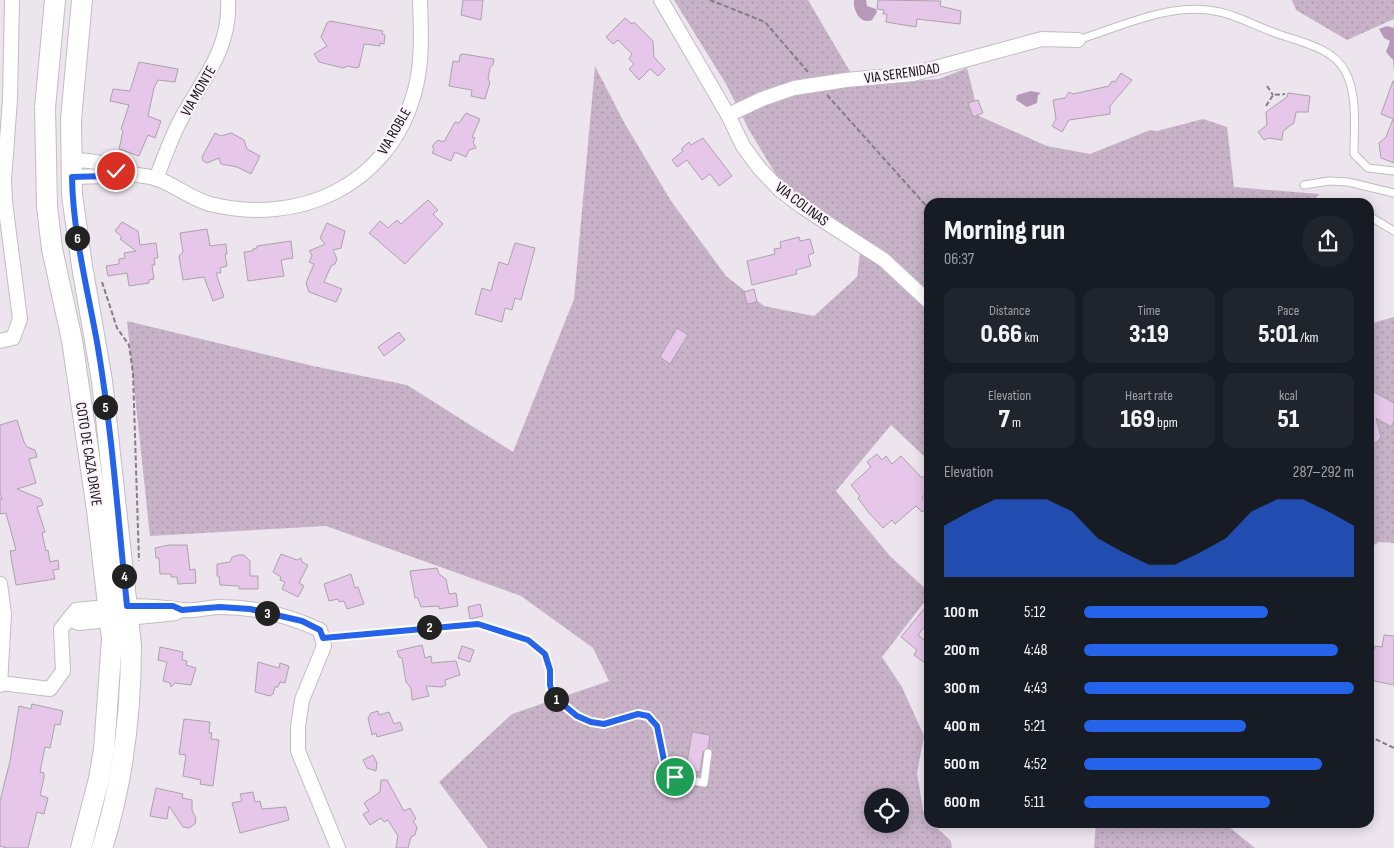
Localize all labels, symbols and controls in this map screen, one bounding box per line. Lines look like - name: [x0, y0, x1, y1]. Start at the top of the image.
- street label: VIA SERENIDAD: [863, 59, 941, 88]
- street label: VIA MONTE: [177, 63, 220, 120]
- street label: VIA ROBLE: [373, 104, 415, 158]
- pin: [95, 150, 137, 192]
- icon: check: [102, 157, 130, 185]
- street label: VIA COLINAS: [771, 178, 832, 231]
- text: Morning run: [944, 214, 1065, 247]
- button: share: [1302, 215, 1354, 267]
- pin: 6: [64, 226, 90, 250]
- text: 6: [74, 230, 81, 247]
- text: 06:37: [944, 250, 974, 269]
- text: Distance: [989, 302, 1030, 319]
- text: Time: [1138, 302, 1160, 319]
- text: Pace: [1277, 302, 1299, 319]
- text: 0.66: [981, 319, 1022, 350]
- text: 3:19: [1129, 319, 1169, 350]
- text: 5:01: [1258, 319, 1298, 350]
- text: km: [1022, 329, 1039, 346]
- text: /km: [1298, 329, 1319, 346]
- text: Elevation: [988, 387, 1031, 404]
- text: Heart rate: [1125, 387, 1173, 404]
- text: kcal: [1279, 387, 1298, 404]
- pin: 5: [92, 394, 118, 420]
- text: 5: [102, 399, 109, 416]
- street label: COTO DE CAZA DRIVE: [71, 401, 106, 507]
- text: 7: [998, 404, 1010, 435]
- text: 169: [1120, 404, 1155, 435]
- text: 51: [1278, 404, 1299, 435]
- text: m: [1010, 414, 1021, 431]
- text: bpm: [1155, 414, 1178, 431]
- text: Elevation: [944, 463, 993, 482]
- text: 287–292 m: [1293, 463, 1354, 482]
- pin: 4: [112, 564, 136, 588]
- text: 4: [121, 568, 128, 585]
- pin: 3: [254, 600, 280, 626]
- text: 100 m: [944, 603, 979, 622]
- text: 5:12: [1024, 603, 1046, 622]
- text: 3: [264, 605, 271, 622]
- pin: 2: [416, 614, 442, 640]
- text: 2: [426, 619, 433, 636]
- text: 200 m: [944, 641, 979, 660]
- text: 4:48: [1024, 641, 1047, 660]
- text: 300 m: [944, 679, 980, 698]
- text: 4:43: [1024, 679, 1047, 698]
- pin: 1: [544, 686, 568, 712]
- text: 1: [554, 691, 559, 708]
- text: 400 m: [944, 717, 980, 736]
- text: 5:21: [1024, 717, 1046, 736]
- text: 500 m: [944, 755, 979, 774]
- text: 4:52: [1024, 755, 1047, 774]
- pin: [654, 756, 696, 798]
- icon: arrive: [661, 763, 689, 791]
- map controls: [864, 788, 909, 833]
- button: locate: [864, 788, 909, 833]
- text: 600 m: [944, 793, 980, 812]
- text: 5:11: [1024, 793, 1045, 812]

